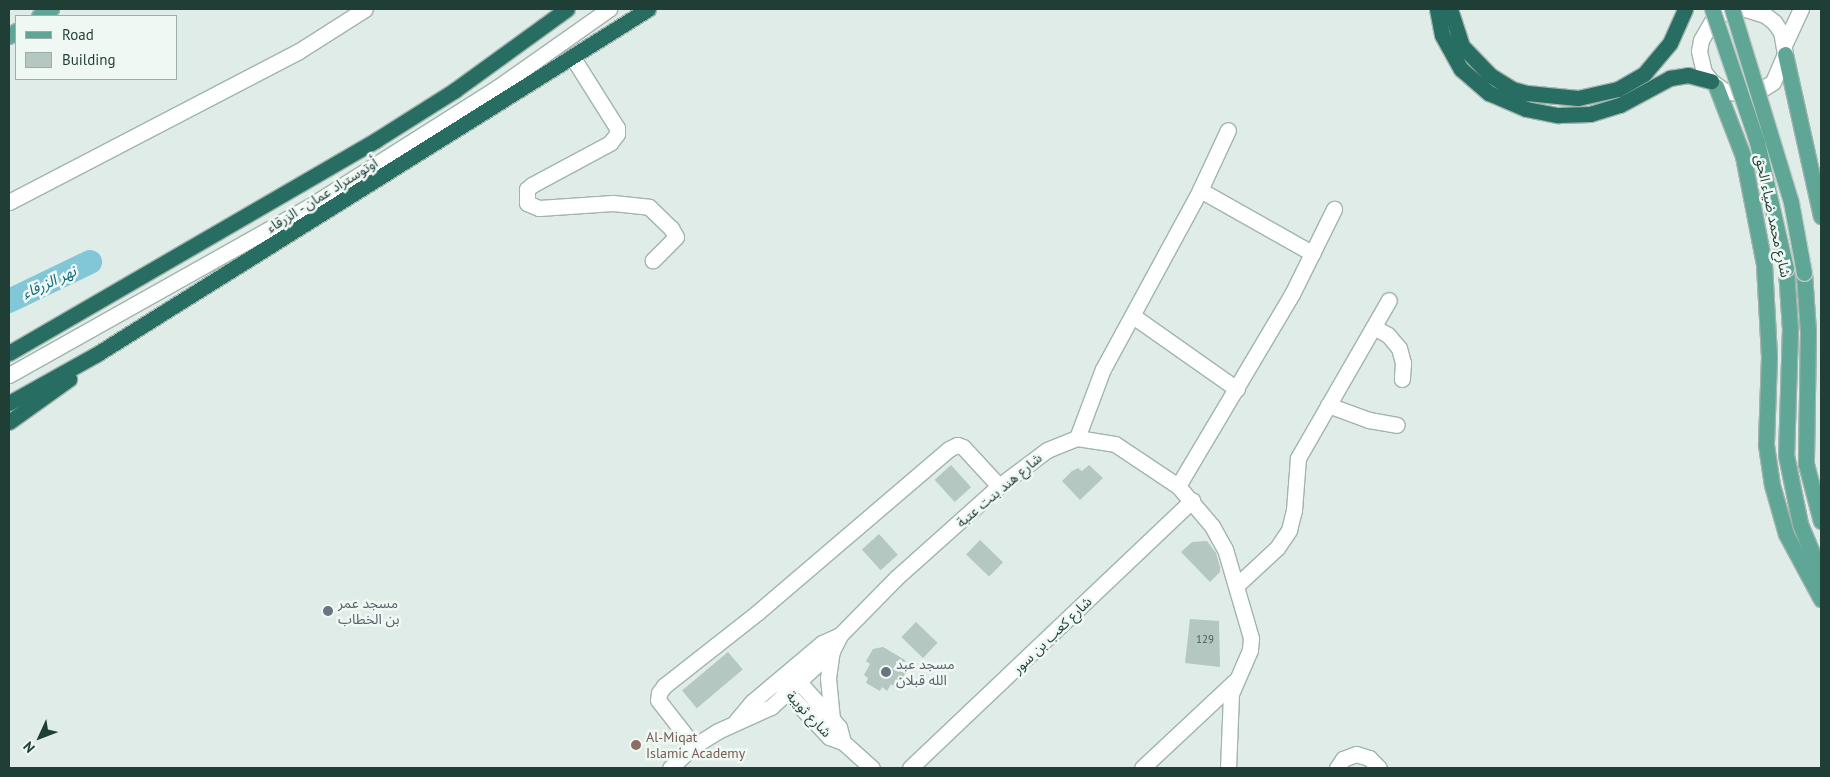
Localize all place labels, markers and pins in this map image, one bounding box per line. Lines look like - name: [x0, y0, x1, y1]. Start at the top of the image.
- place label: مسجد عمر بن الخطاب: [338, 595, 400, 628]
- marker: مسجد عمر بن الخطاب: [322, 605, 334, 617]
- place label: مسجد عبد الله قبلان: [896, 656, 955, 689]
- marker: مسجد عبد الله قبلان: [880, 666, 892, 678]
- place label: Al-Miqat Islamic Academy: [646, 729, 746, 762]
- marker: Al-Miqat Islamic Academy: [630, 739, 642, 751]

